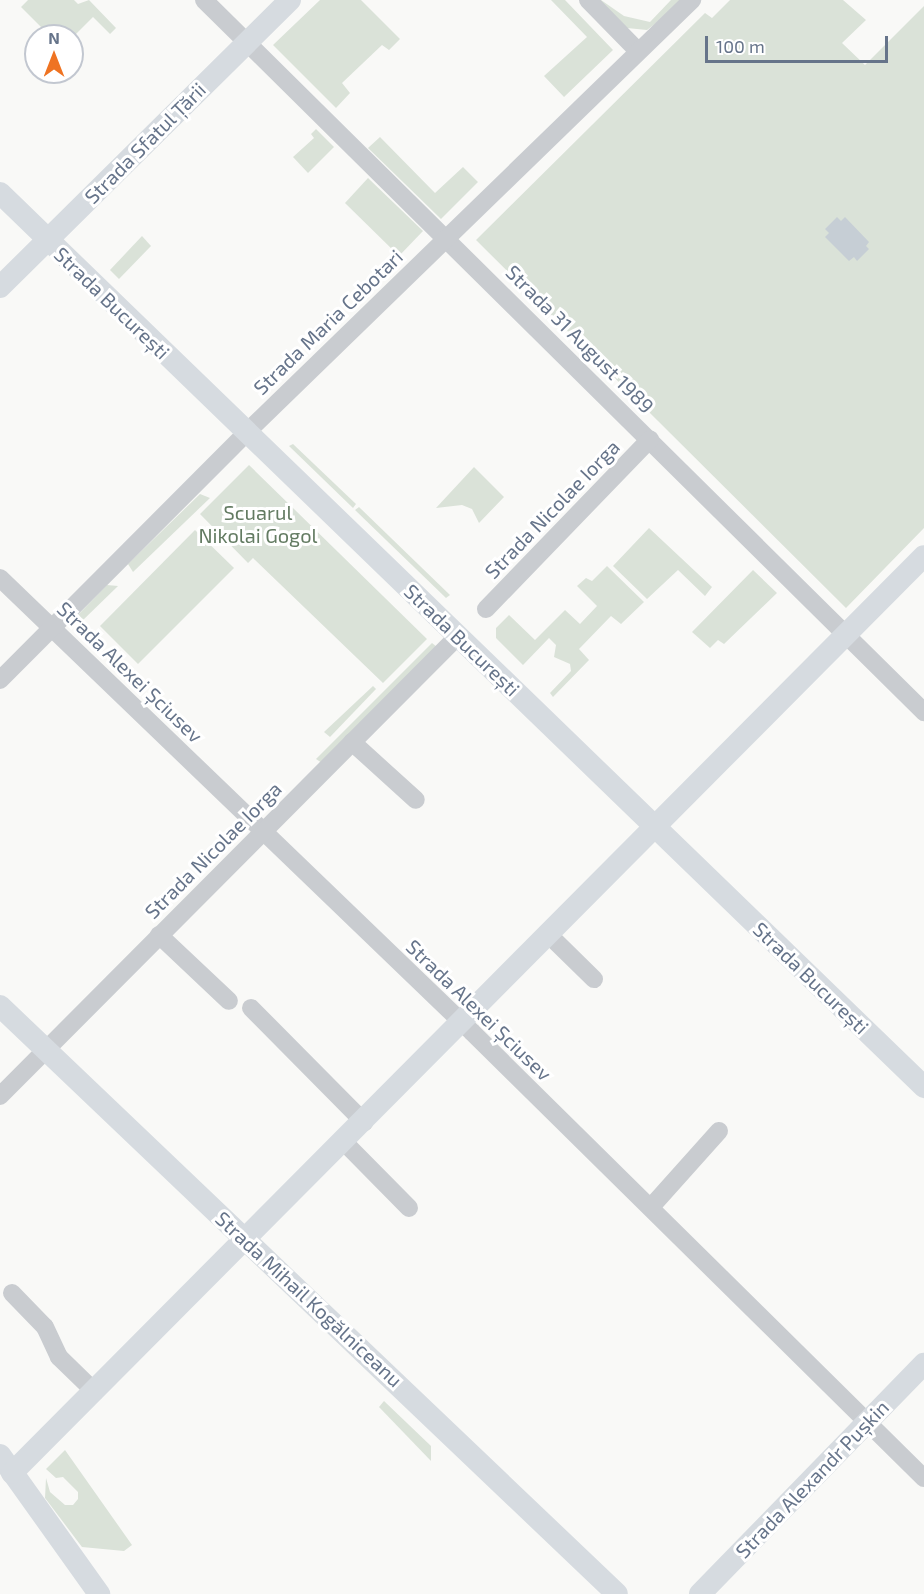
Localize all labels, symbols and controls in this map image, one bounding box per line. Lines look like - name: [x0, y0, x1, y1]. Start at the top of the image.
- north arrow: [24, 24, 84, 84]
- scale bar: [708, 24, 891, 62]
- text: N: [48, 28, 60, 47]
- text: 100 m: [716, 35, 765, 57]
- street label: Strada Sfatul Țării: [79, 77, 211, 209]
- street label: Strada București: [49, 242, 175, 364]
- street label: Strada Maria Cebotari: [248, 245, 408, 399]
- street label: Strada 31 August 1989: [501, 260, 659, 418]
- street label: Strada Nicolae Iorga: [480, 435, 624, 583]
- park label: Scuarul Nikolai Gogol: [199, 500, 317, 547]
- street label: Strada București: [399, 579, 525, 701]
- street label: Strada Alexei Șciusev: [52, 596, 208, 748]
- street label: Strada Nicolae Iorga: [140, 777, 286, 923]
- street label: Strada București: [748, 917, 874, 1039]
- street label: Strada Alexei Șciusev: [401, 934, 557, 1086]
- street label: Strada Mihail Kogălniceanu: [211, 1206, 407, 1392]
- street label: Strada Alexandr Pușkin: [730, 1395, 894, 1563]

